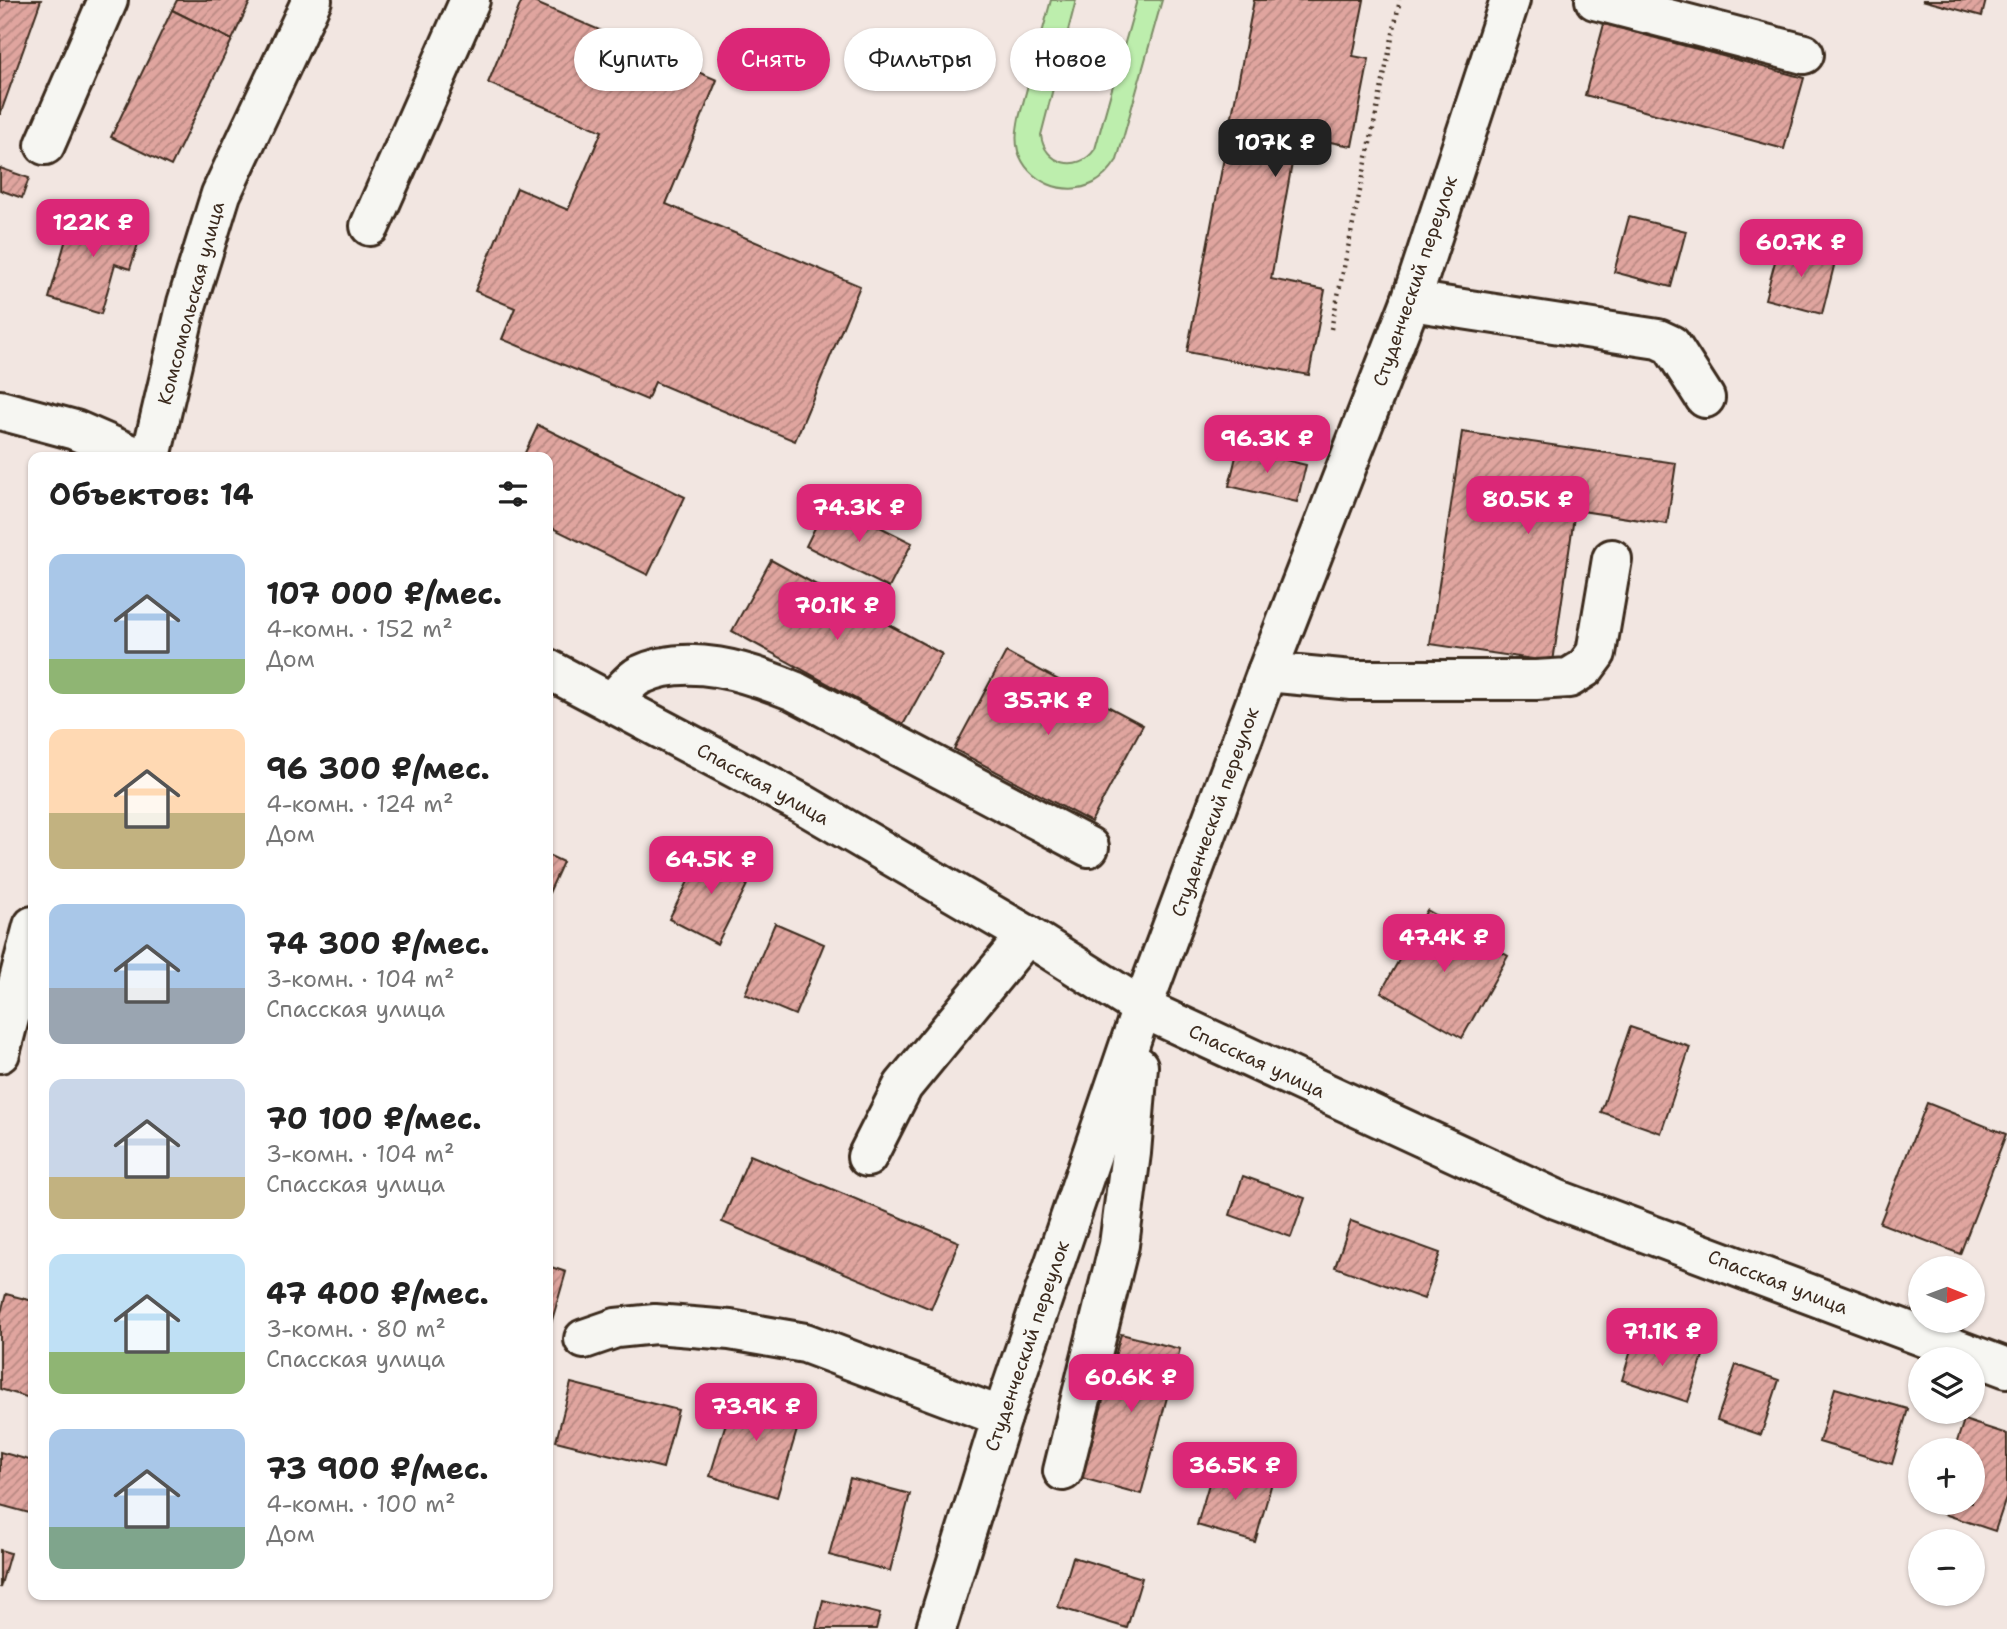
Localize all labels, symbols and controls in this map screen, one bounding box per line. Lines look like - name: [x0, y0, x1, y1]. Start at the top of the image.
- chip: Купить: [574, 28, 703, 91]
- chip: Снять: [717, 28, 830, 91]
- chip: Фильтры: [844, 28, 996, 91]
- chip: Новое: [1010, 28, 1131, 91]
- pin: 107K ₽: [1218, 120, 1332, 179]
- text: 107K ₽: [1234, 127, 1316, 157]
- street label: Студенческий переулок: [1367, 172, 1463, 390]
- street label: Комсомольская улица: [152, 198, 230, 407]
- pin: 122K ₽: [36, 200, 150, 259]
- text: 122K ₽: [52, 207, 134, 237]
- pin: 60.7K ₽: [1736, 219, 1866, 279]
- text: 60.7K ₽: [1756, 227, 1846, 257]
- pin: 96.3K ₽: [1202, 416, 1332, 475]
- text: 96.3K ₽: [1220, 423, 1314, 453]
- text: Объектов: 14: [49, 474, 254, 515]
- icon: filters: [494, 475, 532, 513]
- pin: 80.5K ₽: [1463, 476, 1593, 536]
- pin: 74.3K ₽: [794, 484, 924, 544]
- text: 80.5K ₽: [1482, 484, 1574, 514]
- text: 74.3K ₽: [813, 492, 905, 522]
- text: 107 000 ₽/мес.: [266, 573, 502, 614]
- icon: home: [105, 582, 189, 666]
- pin: 70.1K ₽: [772, 582, 902, 642]
- text: 70.1K ₽: [794, 590, 880, 620]
- text: 4-комн. · 152 m²: [266, 614, 453, 644]
- text: Дом: [266, 644, 315, 674]
- pin: 35.7K ₽: [983, 678, 1113, 737]
- text: 35.7K ₽: [1003, 685, 1093, 715]
- street label: Студенческий переулок: [1165, 704, 1265, 920]
- street label: Спасская улица: [692, 737, 834, 831]
- text: 96 300 ₽/мес.: [266, 748, 490, 789]
- icon: home: [105, 757, 189, 841]
- text: 4-комн. · 124 m²: [266, 789, 454, 819]
- text: Дом: [266, 819, 315, 849]
- pin: 64.5K ₽: [646, 836, 776, 896]
- text: 64.5K ₽: [665, 844, 757, 874]
- pin: 47.4K ₽: [1379, 914, 1509, 974]
- text: 47.4K ₽: [1399, 922, 1489, 952]
- text: 74 300 ₽/мес.: [266, 923, 490, 964]
- icon: home: [105, 932, 189, 1016]
- text: 3-комн. · 104 m²: [266, 964, 455, 994]
- text: Спасская улица: [266, 994, 445, 1024]
- street label: Спасская улица: [1185, 1018, 1330, 1104]
- text: 70 100 ₽/мес.: [266, 1098, 482, 1139]
- icon: home: [105, 1107, 189, 1191]
- text: 3-комн. · 104 m²: [266, 1139, 455, 1169]
- text: Спасская улица: [266, 1169, 445, 1199]
- street label: Студенческий переулок: [979, 1237, 1075, 1455]
- street label: Спасская улица: [1704, 1244, 1852, 1320]
- north arrow: [1908, 1256, 1984, 1334]
- map controls: [1908, 1256, 1985, 1606]
- text: 47 400 ₽/мес.: [266, 1273, 489, 1314]
- icon: home: [105, 1282, 189, 1366]
- pin: 71.1K ₽: [1597, 1308, 1727, 1368]
- text: 3-комн. · 80 m²: [266, 1314, 446, 1344]
- text: 71.1K ₽: [1622, 1316, 1702, 1346]
- text: Спасская улица: [266, 1344, 445, 1374]
- button: layers: [1908, 1347, 1985, 1424]
- pin: 60.6K ₽: [1066, 1354, 1196, 1414]
- text: 60.6K ₽: [1085, 1362, 1177, 1392]
- pin: 73.9K ₽: [691, 1384, 821, 1443]
- text: 73.9K ₽: [711, 1391, 801, 1421]
- button: +: [1908, 1438, 1985, 1515]
- pin: 36.5K ₽: [1170, 1442, 1300, 1502]
- text: 73 900 ₽/мес.: [266, 1448, 489, 1489]
- text: 36.5K ₽: [1189, 1450, 1281, 1480]
- icon: home: [105, 1457, 189, 1541]
- text: 4-комн. · 100 m²: [266, 1489, 456, 1519]
- text: Дом: [266, 1519, 315, 1549]
- button: −: [1908, 1529, 1985, 1606]

